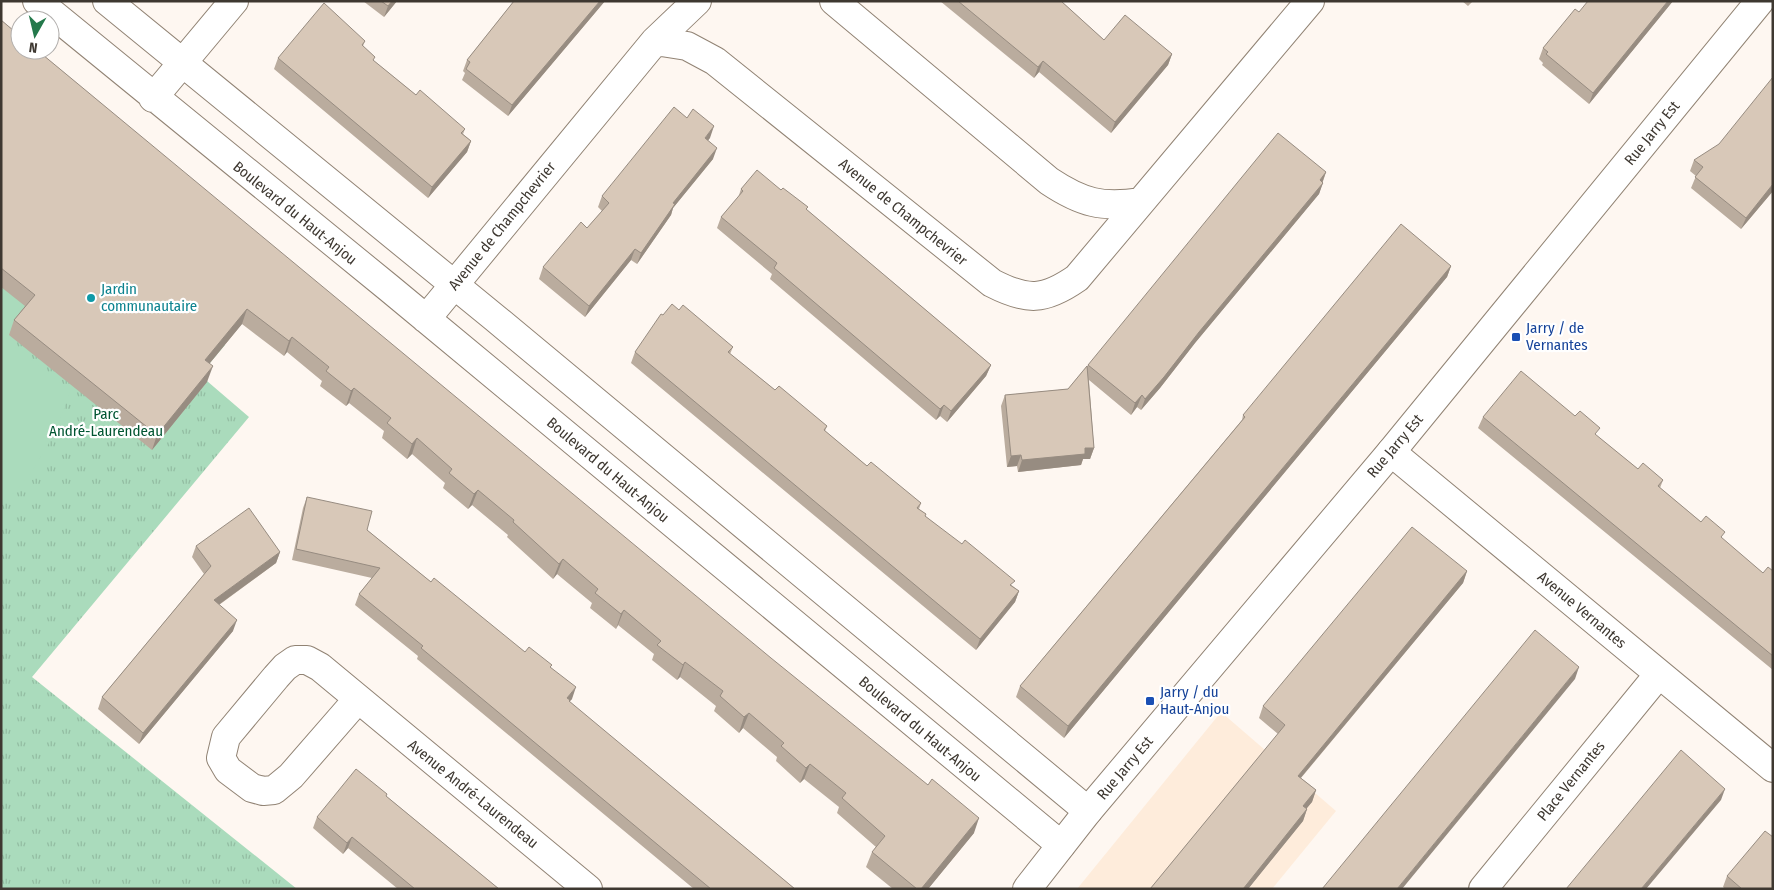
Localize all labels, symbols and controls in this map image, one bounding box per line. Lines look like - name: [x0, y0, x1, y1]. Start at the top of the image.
- north arrow: [10, 10, 60, 60]
- text: N: [28, 38, 39, 56]
- street label: Rue Jarry Est: [1621, 97, 1683, 169]
- street label: Avenue de Champchevrier: [835, 155, 971, 270]
- street label: Boulevard du Haut-Anjou: [229, 158, 361, 268]
- street label: Avenue de Champchevrier: [445, 158, 560, 294]
- place label: Jardin communautaire: [101, 280, 197, 315]
- marker: Jardin communautaire: [85, 292, 97, 304]
- place label: Jarry / de Vernantes: [1526, 319, 1588, 354]
- marker: Jarry / de Vernantes: [1510, 331, 1522, 343]
- park label: Parc André-Laurendeau: [49, 405, 163, 440]
- street label: Rue Jarry Est: [1363, 411, 1427, 481]
- street label: Boulevard du Haut-Anjou: [543, 414, 673, 526]
- street label: Avenue Vernantes: [1534, 568, 1630, 652]
- street label: Boulevard du Haut-Anjou: [855, 673, 985, 785]
- place label: Jarry / du Haut-Anjou: [1160, 683, 1229, 718]
- marker: Jarry / du Haut-Anjou: [1144, 695, 1156, 707]
- street label: Rue Jarry Est: [1093, 733, 1157, 803]
- street label: Avenue André-Laurendeau: [404, 736, 542, 852]
- street label: Place Vernantes: [1533, 737, 1609, 825]

